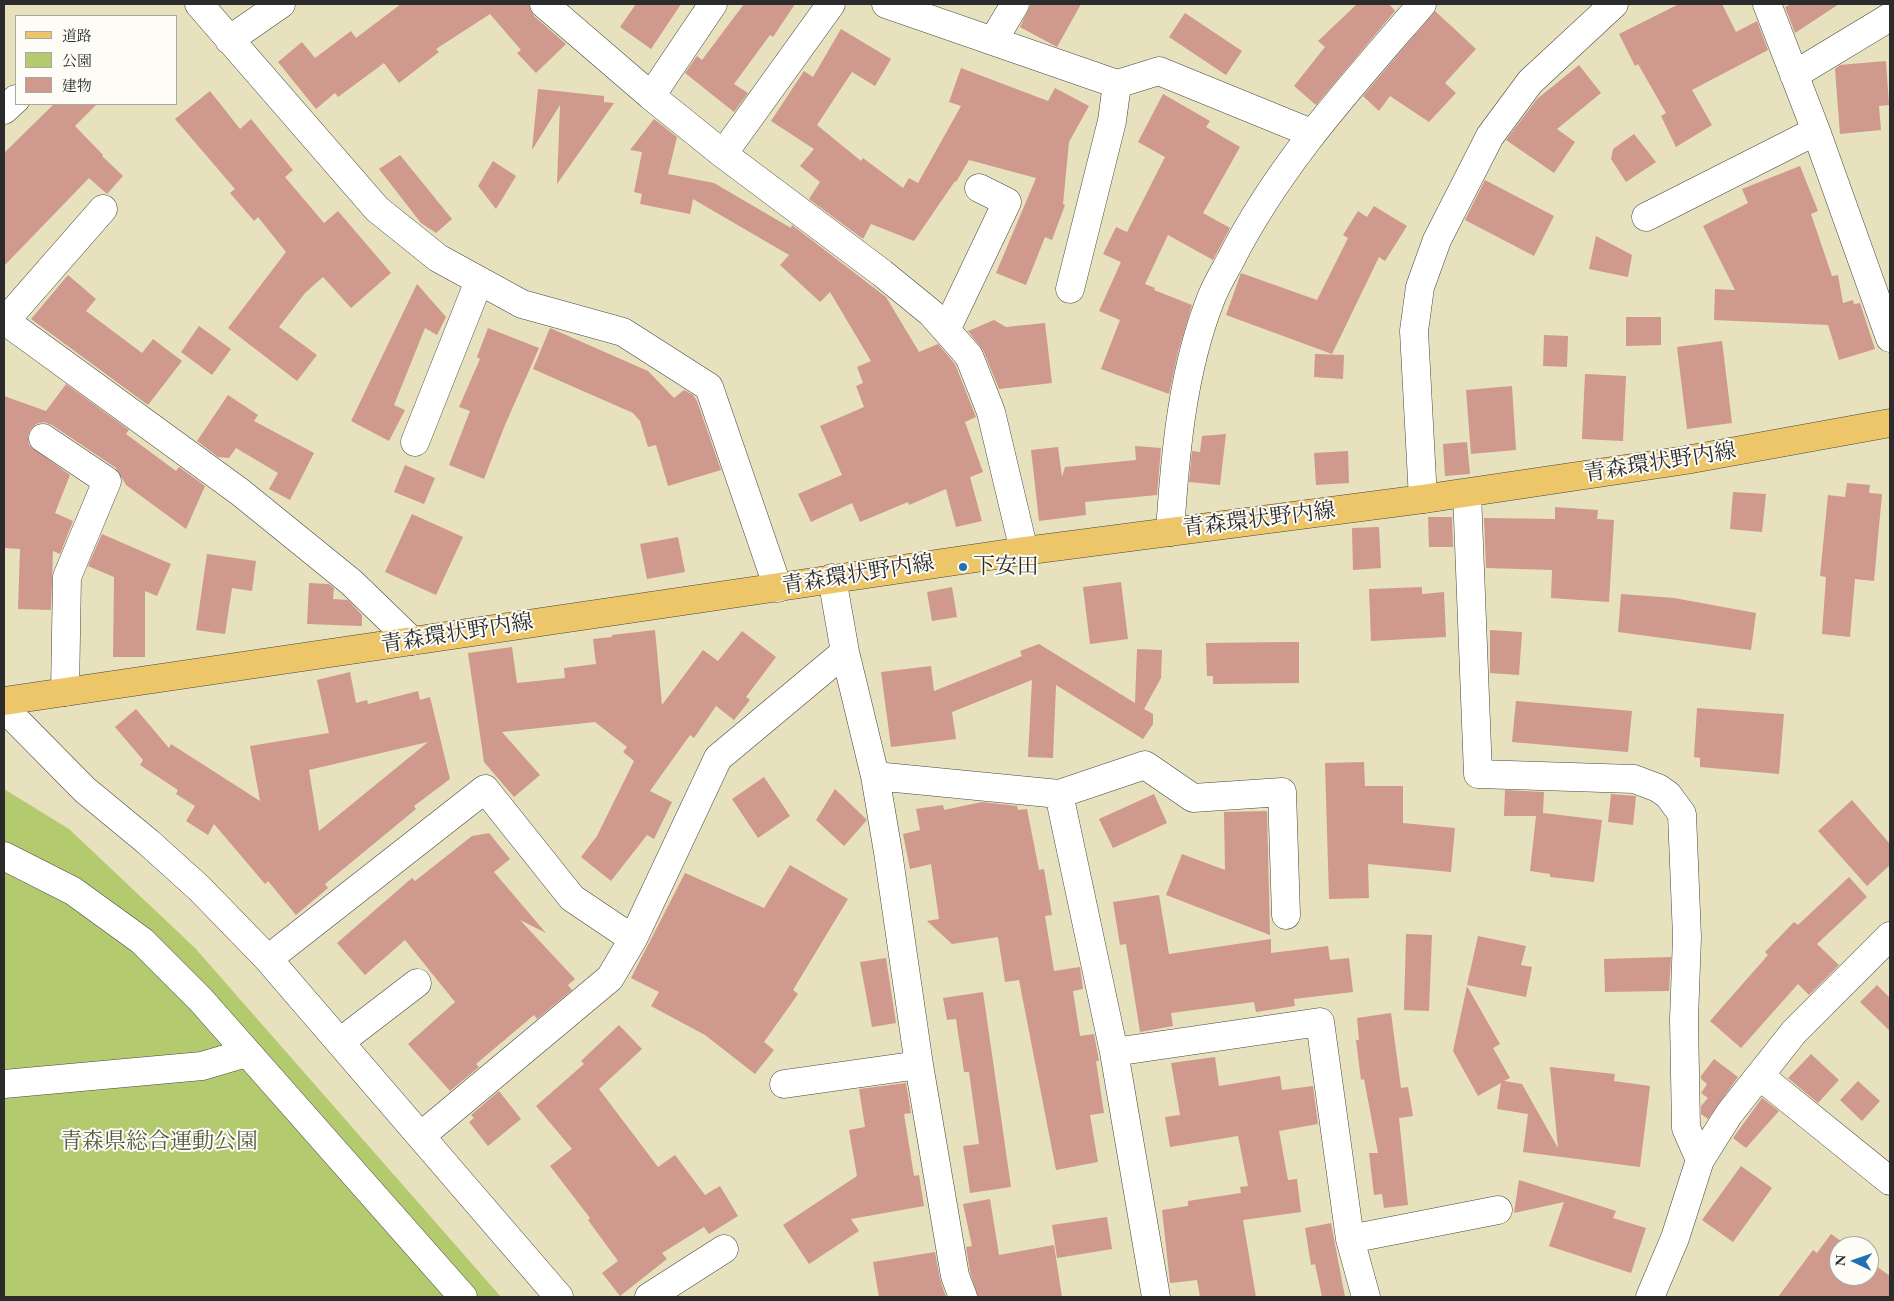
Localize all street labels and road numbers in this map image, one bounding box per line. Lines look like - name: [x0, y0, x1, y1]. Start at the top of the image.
- street label: 青森環状野内線: [1582, 438, 1738, 488]
- street label: 青森環状野内線: [1181, 498, 1337, 542]
- street label: 青森環状野内線: [780, 550, 936, 600]
- street label: 青森環状野内線: [379, 609, 535, 659]

